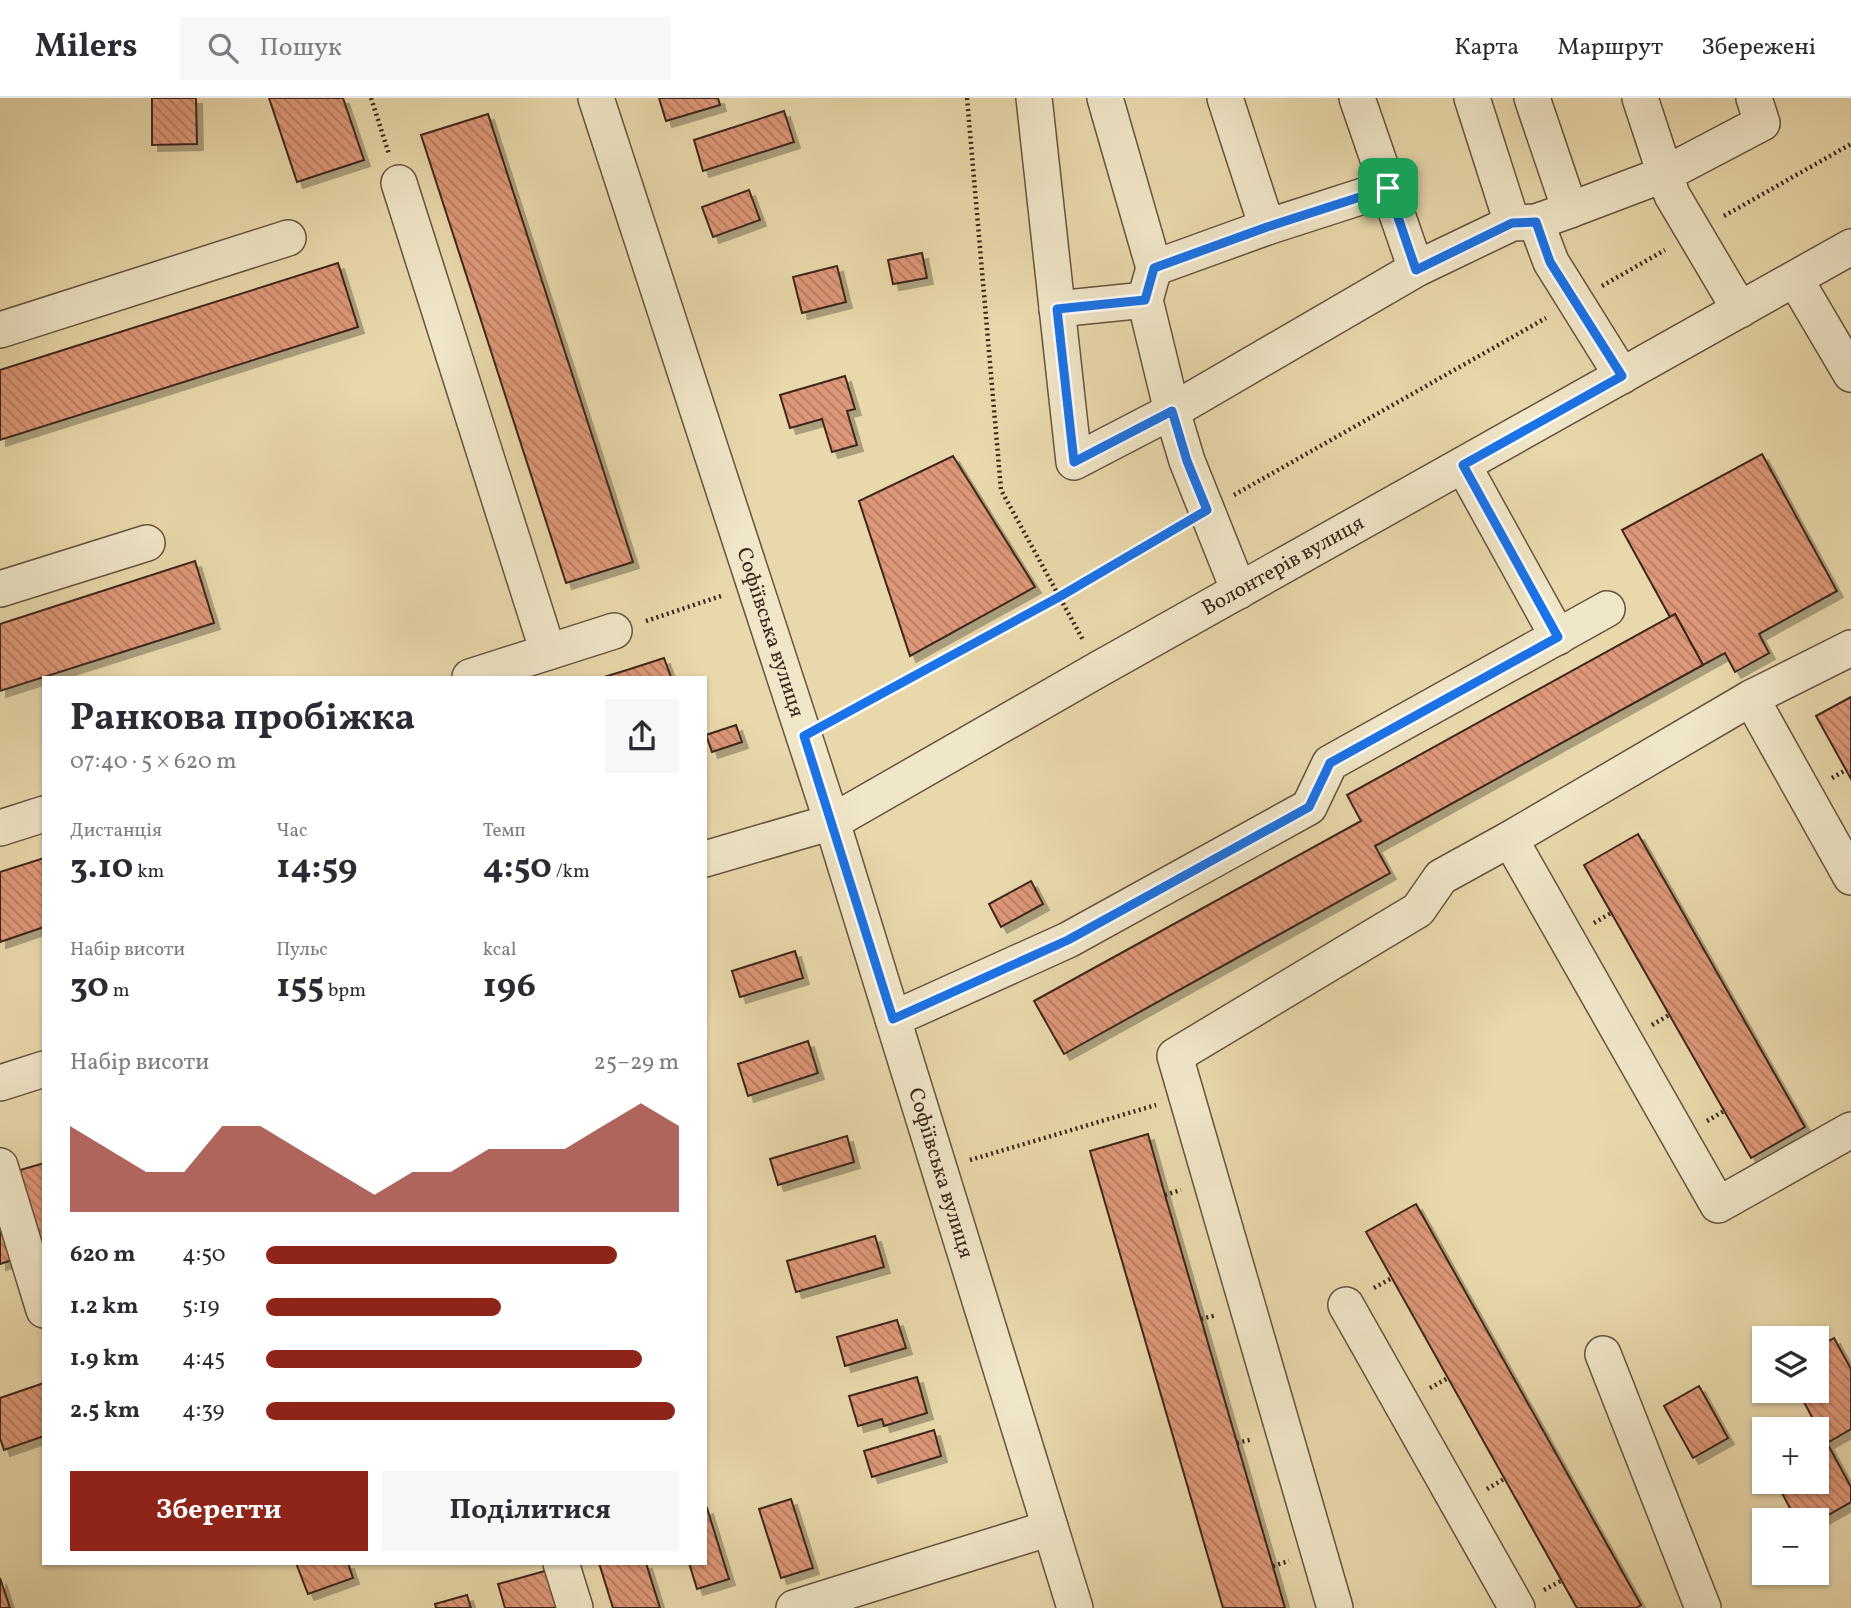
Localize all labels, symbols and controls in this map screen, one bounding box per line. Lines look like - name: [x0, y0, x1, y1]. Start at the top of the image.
- search box: [180, 17, 670, 80]
- text: Milers: [35, 25, 138, 71]
- icon: search: [204, 29, 242, 67]
- text: Пошук: [260, 30, 342, 66]
- text: Карта: [1454, 31, 1519, 65]
- text: Маршрут: [1557, 31, 1663, 65]
- text: Збережені: [1701, 31, 1816, 65]
- pin: [1358, 158, 1418, 218]
- icon: arrive: [1369, 169, 1407, 207]
- street label: Волонтерів вулиця: [1196, 509, 1370, 623]
- street label: Софіївська вулиця: [729, 544, 811, 721]
- text: Ранкова пробіжка: [70, 693, 415, 746]
- button: share: [605, 699, 679, 773]
- text: 07:40 · 5 × 620 m: [70, 746, 237, 778]
- text: Дистанція: [70, 818, 162, 844]
- text: Час: [276, 818, 308, 844]
- text: Темп: [483, 818, 526, 844]
- text: 3.10: [70, 844, 133, 892]
- text: 14:59: [276, 844, 357, 892]
- text: 4:50: [483, 844, 552, 892]
- text: km: [133, 859, 164, 885]
- text: /km: [552, 859, 590, 885]
- text: Набір висоти: [70, 937, 185, 963]
- text: Пульс: [276, 937, 328, 963]
- text: kcal: [483, 937, 516, 963]
- text: 30: [70, 963, 109, 1011]
- text: 155: [276, 963, 324, 1011]
- text: 196: [483, 963, 536, 1011]
- text: m: [109, 978, 130, 1004]
- text: bpm: [324, 978, 366, 1004]
- text: Набір висоти: [70, 1047, 209, 1079]
- text: 25–29 m: [594, 1047, 679, 1079]
- street label: Софіївська вулиця: [901, 1084, 981, 1262]
- text: 620 m: [70, 1239, 136, 1271]
- text: 4:50: [182, 1239, 226, 1271]
- text: 1.2 km: [70, 1291, 139, 1323]
- text: 5:19: [182, 1291, 219, 1323]
- map controls: [1752, 1326, 1829, 1585]
- button: layers: [1752, 1326, 1829, 1403]
- text: 1.9 km: [70, 1343, 139, 1375]
- text: 4:45: [182, 1343, 225, 1375]
- text: 2.5 km: [70, 1395, 140, 1427]
- text: 4:39: [182, 1395, 224, 1427]
- button: +: [1752, 1417, 1829, 1494]
- button: Зберегти: [70, 1471, 368, 1551]
- button: Поділитися: [382, 1471, 679, 1551]
- button: −: [1752, 1508, 1829, 1585]

